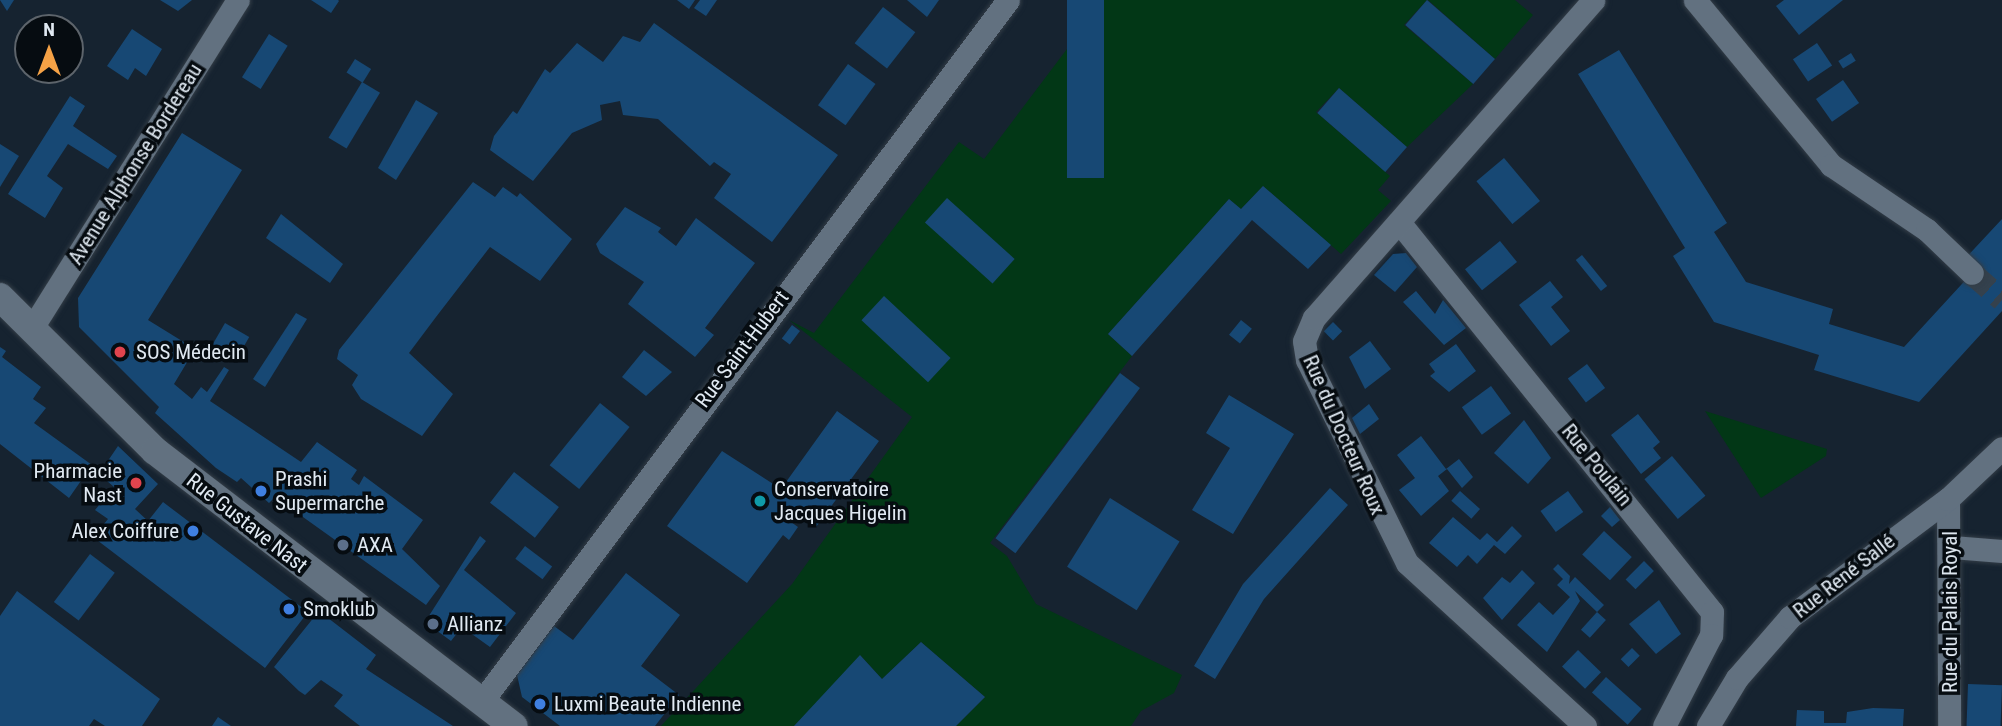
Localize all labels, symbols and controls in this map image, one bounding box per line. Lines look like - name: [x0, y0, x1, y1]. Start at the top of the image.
- north arrow: [14, 14, 84, 84]
- text: N: [43, 18, 55, 41]
- street label: Avenue Alphonse Bordereau: [63, 59, 207, 269]
- street label: Rue Saint-Hubert: [690, 286, 794, 412]
- place label: SOS Médecin: [136, 339, 246, 365]
- marker: SOS Médecin: [110, 342, 130, 362]
- street label: Rue du Docteur Roux: [1297, 351, 1391, 519]
- street label: Rue Poulain: [1556, 419, 1638, 511]
- place label: Pharmacie Nast: [34, 458, 122, 508]
- place label: Prashi Supermarche: [275, 466, 384, 516]
- street label: Rue Gustave Nast: [181, 468, 313, 578]
- marker: Pharmacie Nast: [128, 475, 144, 491]
- place label: Conservatoire Jacques Higelin: [774, 476, 907, 526]
- marker: Prashi Supermarche: [253, 483, 269, 499]
- marker: Conservatoire Jacques Higelin: [752, 493, 768, 509]
- place label: Alex Coiffure: [71, 518, 179, 544]
- marker: Alex Coiffure: [185, 523, 201, 539]
- street label: Rue René Sallé: [1788, 528, 1900, 624]
- street label: Rue du Palais Royal: [1937, 531, 1963, 693]
- place label: AXA: [357, 532, 393, 558]
- marker: AXA: [335, 537, 351, 553]
- place label: Smoklub: [303, 596, 375, 622]
- marker: Smoklub: [281, 601, 297, 617]
- place label: Allianz: [447, 611, 503, 637]
- marker: Allianz: [425, 616, 441, 632]
- place label: Luxmi Beaute Indienne: [554, 691, 741, 717]
- marker: Luxmi Beaute Indienne: [532, 696, 548, 712]

